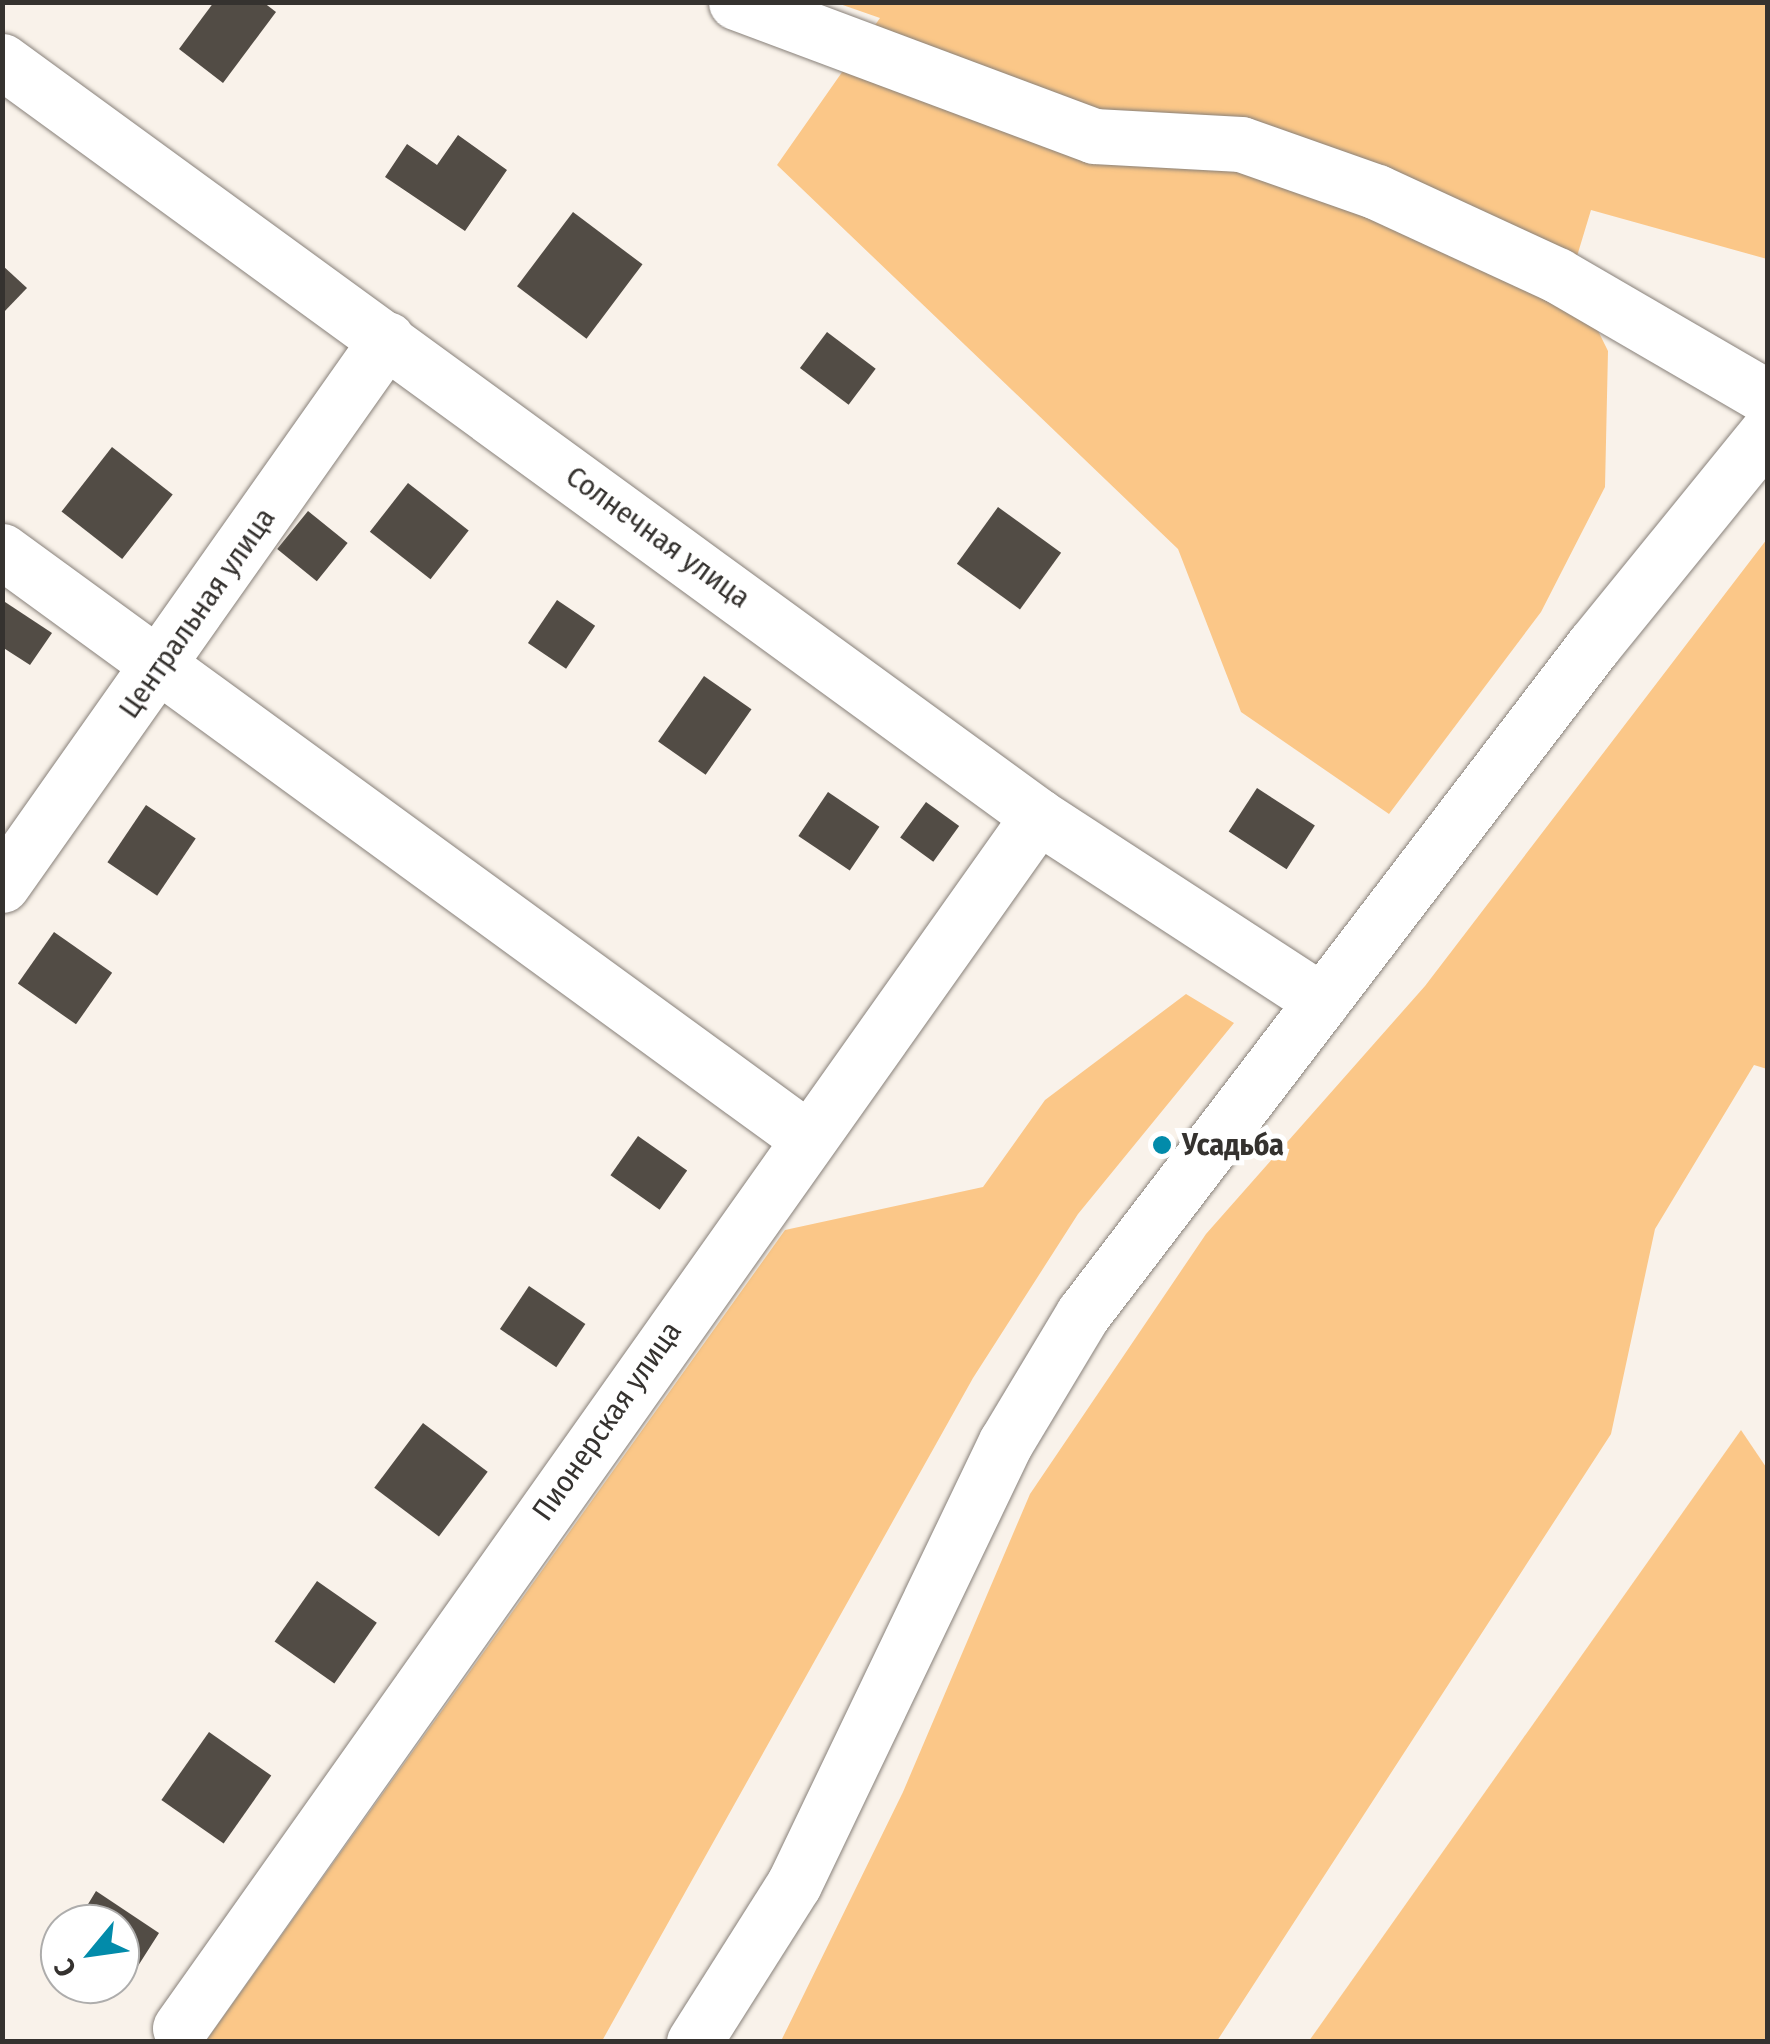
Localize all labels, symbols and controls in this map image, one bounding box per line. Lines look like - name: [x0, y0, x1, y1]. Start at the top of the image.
- street label: Солнечная улица: [559, 458, 757, 616]
- street label: Центральная улица: [111, 501, 283, 725]
- place label: Усадьба: [1182, 1127, 1284, 1163]
- marker: Усадьба: [1151, 1134, 1173, 1156]
- street label: Пионерская улица: [525, 1314, 689, 1528]
- north arrow: [40, 1904, 140, 2004]
- text: С: [47, 1953, 83, 1982]

